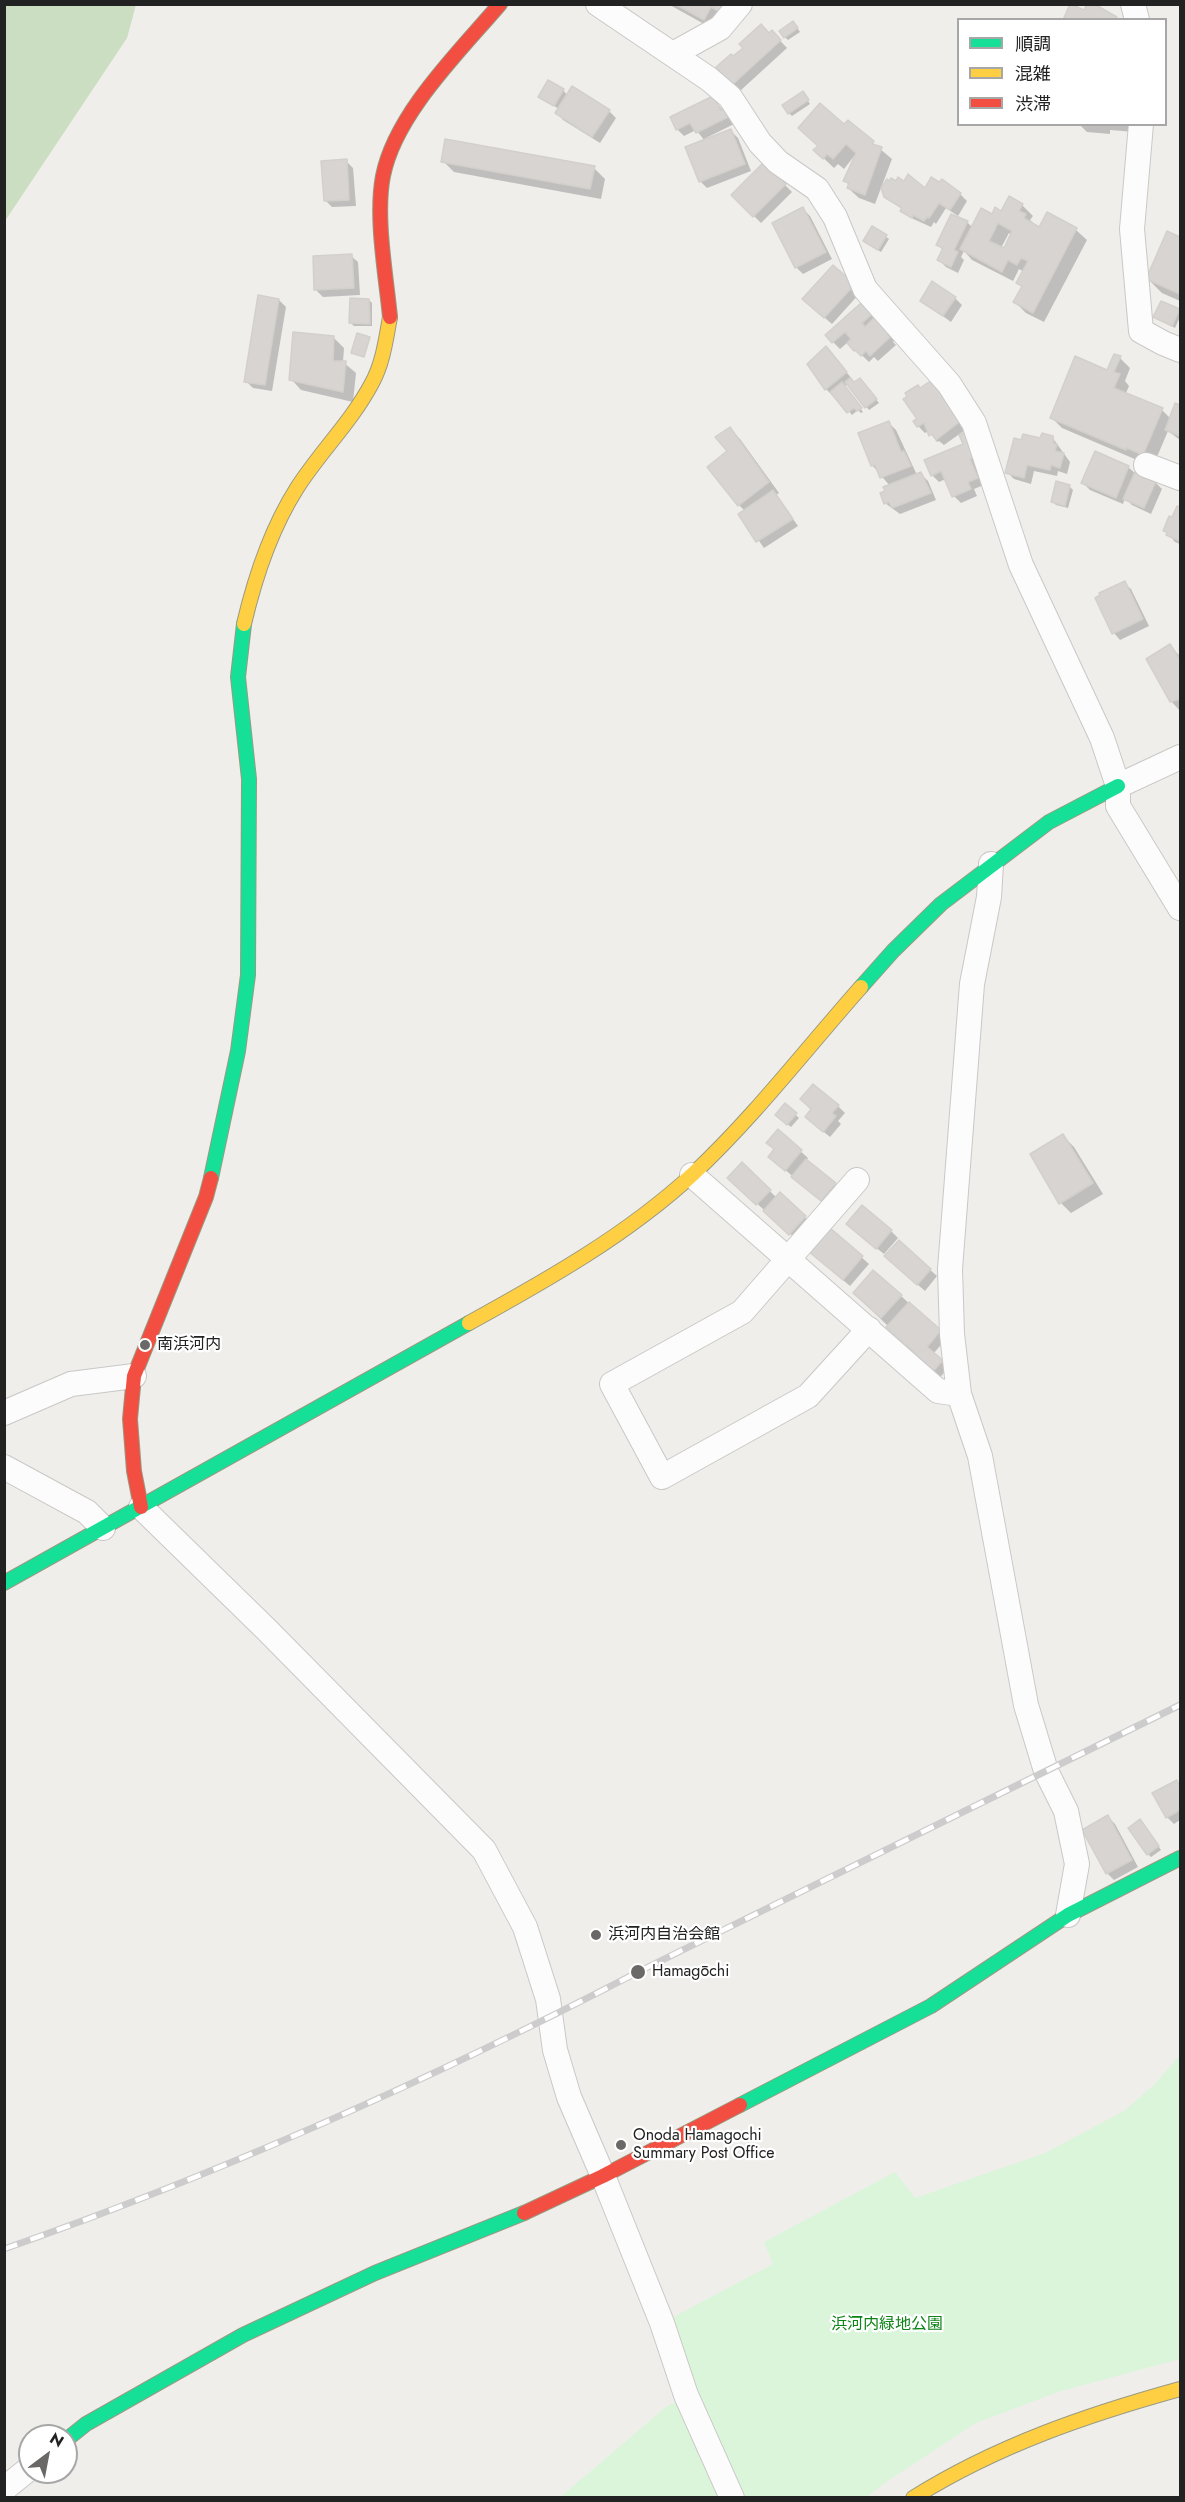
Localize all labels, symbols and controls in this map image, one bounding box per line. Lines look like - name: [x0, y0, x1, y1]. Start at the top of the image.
- legend: [957, 18, 1167, 126]
- text: 順調: [1015, 31, 1051, 57]
- text: 混雑: [1015, 61, 1051, 87]
- text: 渋滞: [1015, 91, 1051, 117]
- place label: 南浜河内: [157, 1335, 221, 1355]
- marker: 南浜河内: [138, 1338, 152, 1352]
- place label: 浜河内自治会館: [608, 1925, 720, 1945]
- marker: 浜河内自治会館: [589, 1928, 603, 1942]
- place label: Hamagōchi: [652, 1962, 729, 1982]
- marker: Hamagōchi: [629, 1963, 647, 1981]
- place label: Onoda Hamagochi Summary Post Office: [633, 2126, 775, 2164]
- marker: Onoda Hamagochi Summary Post Office: [614, 2138, 628, 2152]
- park label: 浜河内緑地公園: [831, 2315, 943, 2335]
- north arrow: [18, 2424, 78, 2484]
- text: N: [45, 2427, 68, 2453]

